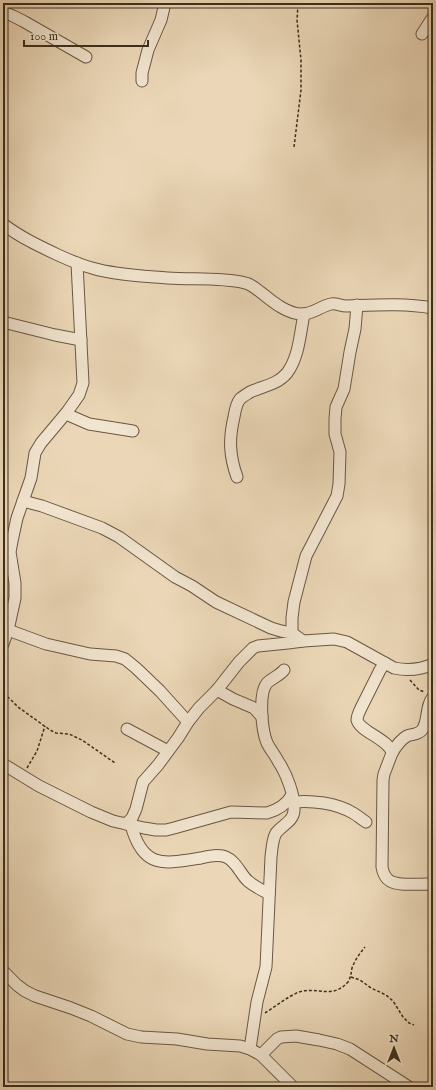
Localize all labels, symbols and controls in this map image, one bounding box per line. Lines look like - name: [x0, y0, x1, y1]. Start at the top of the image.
- scale bar: [24, 22, 148, 48]
- text: 100 m: [30, 29, 58, 44]
- north arrow: [374, 1028, 414, 1068]
- text: N: [388, 1032, 399, 1046]

